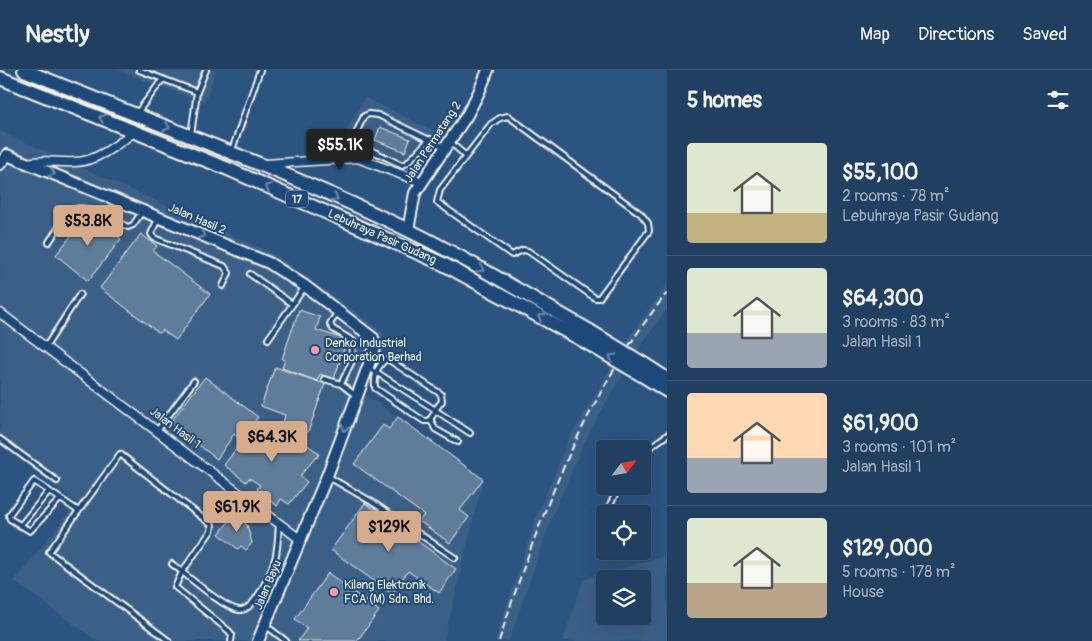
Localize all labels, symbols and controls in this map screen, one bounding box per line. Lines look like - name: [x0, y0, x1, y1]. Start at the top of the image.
- text: Nestly: [25, 20, 89, 49]
- text: Map: [860, 23, 890, 46]
- text: Directions: [918, 23, 994, 46]
- text: Saved: [1022, 23, 1067, 46]
- icon: filters: [1044, 86, 1072, 114]
- text: 5 homes: [687, 87, 762, 114]
- street label: Jalan Permatang 2: [401, 98, 465, 185]
- one-way arrow: [98, 114, 107, 125]
- one-way arrow: [162, 121, 171, 131]
- pin: $55.1K: [299, 128, 381, 171]
- text: $55.1K: [317, 135, 363, 155]
- text: $55,100: [842, 159, 918, 186]
- icon: home: [727, 163, 787, 223]
- one-way arrow: [47, 167, 56, 178]
- one-way arrow: [264, 182, 273, 193]
- text: 2 rooms · 78 m²: [842, 186, 949, 206]
- road number: 17: [286, 190, 308, 208]
- one-way arrow: [330, 192, 339, 202]
- street label: Jalan Hasil 2: [166, 200, 229, 238]
- pin: $53.8K: [47, 204, 129, 247]
- street label: Lebuhraya Pasir Gudang: [325, 206, 439, 268]
- text: Lebuhraya Pasir Gudang: [842, 206, 999, 226]
- text: $53.8K: [64, 211, 112, 231]
- one-way arrow: [197, 228, 206, 239]
- one-way arrow: [475, 263, 484, 273]
- text: $64,300: [842, 285, 924, 312]
- icon: home: [727, 288, 787, 348]
- text: 3 rooms · 83 m²: [842, 312, 950, 332]
- one-way arrow: [537, 313, 546, 323]
- text: Jalan Hasil 1: [842, 332, 922, 352]
- place label: Denko Industrial Corporation Berhad: [325, 336, 422, 365]
- marker: Denko Industrial Corporation Berhad: [309, 344, 321, 356]
- one-way arrow: [608, 354, 617, 364]
- street label: Jalan Hasil 1: [147, 404, 203, 452]
- text: $61,900: [842, 410, 919, 437]
- icon: home: [727, 413, 787, 473]
- pin: $64.3K: [231, 420, 313, 463]
- one-way arrow: [341, 424, 351, 432]
- text: $64.3K: [247, 427, 297, 447]
- text: 3 rooms · 101 m²: [842, 437, 956, 457]
- north arrow: [596, 440, 651, 495]
- map controls: [596, 440, 651, 625]
- text: Jalan Hasil 1: [842, 457, 922, 477]
- pin: $61.9K: [196, 490, 278, 533]
- text: $61.9K: [214, 497, 260, 517]
- button: locate: [596, 505, 651, 560]
- pin: $129K: [354, 510, 424, 553]
- text: $129K: [368, 517, 410, 537]
- text: $129,000: [842, 535, 933, 562]
- icon: home: [727, 538, 787, 598]
- street label: Jalan Bayu: [251, 558, 285, 612]
- text: 5 rooms · 178 m²: [842, 562, 955, 582]
- button: layers: [596, 570, 651, 625]
- place label: Kilang Elektronik FCA (M) Sdn. Bhd.: [344, 578, 434, 607]
- text: House: [842, 582, 884, 602]
- marker: Kilang Elektronik FCA (M) Sdn. Bhd.: [328, 586, 340, 598]

